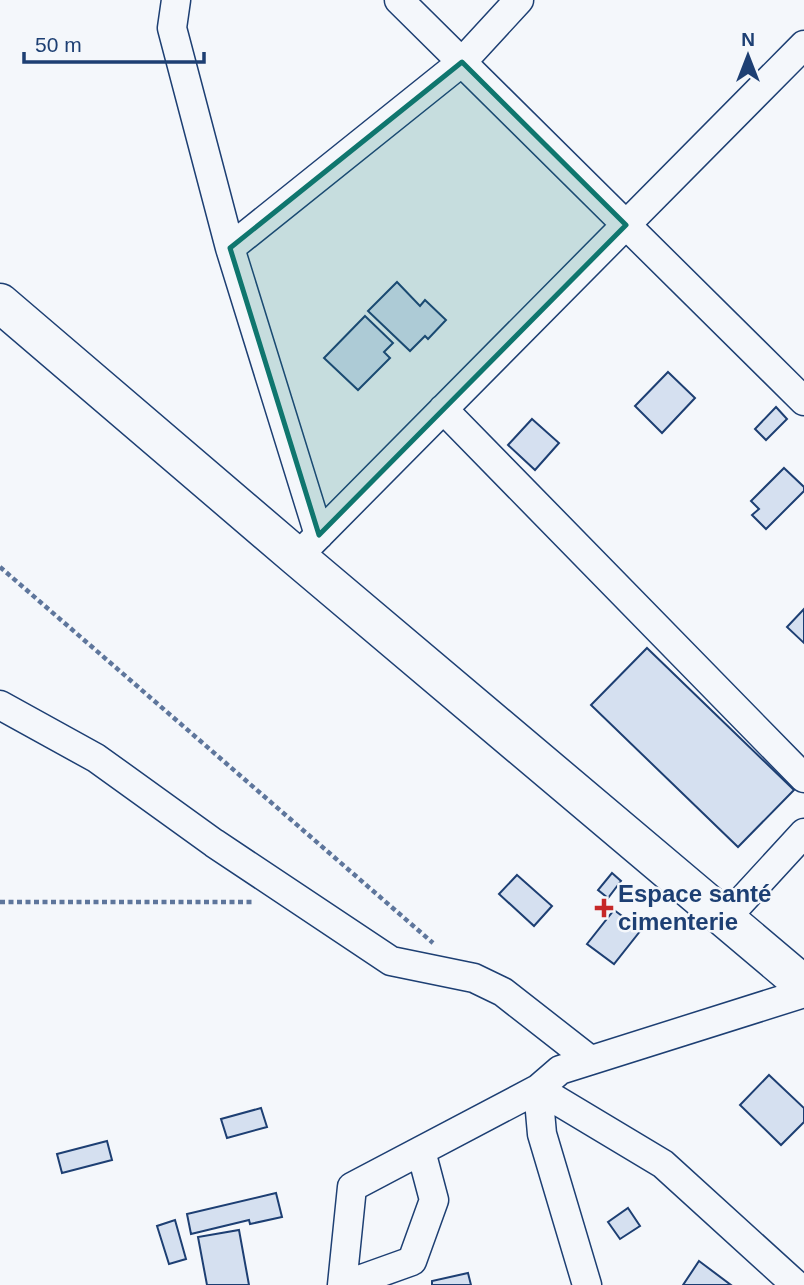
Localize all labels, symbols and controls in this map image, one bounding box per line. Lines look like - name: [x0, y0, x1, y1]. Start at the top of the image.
- scale bar: [24, 21, 205, 65]
- north arrow: [713, 21, 783, 91]
- text: N: [741, 29, 755, 50]
- text: 50 m: [35, 33, 82, 56]
- place label: Espace santé cimenterie: [618, 880, 771, 935]
- marker: Espace santé cimenterie: [596, 900, 612, 916]

